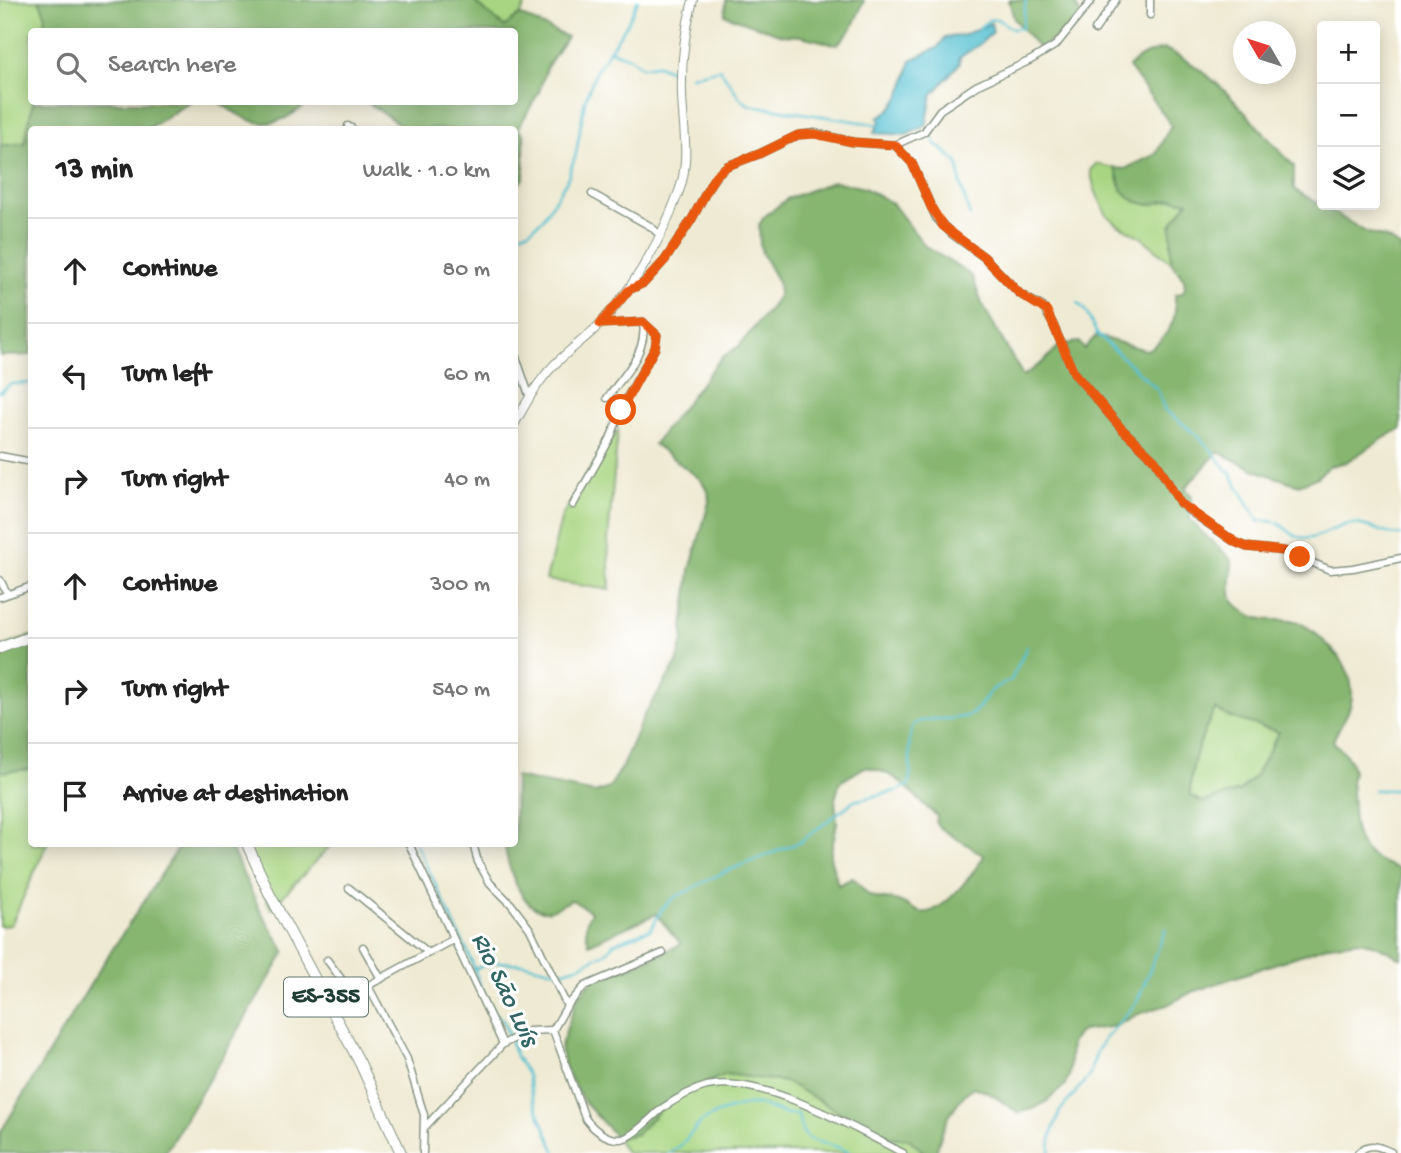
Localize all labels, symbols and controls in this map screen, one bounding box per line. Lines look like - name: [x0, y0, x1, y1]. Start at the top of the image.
- north arrow: [1233, 21, 1296, 84]
- map controls: [1317, 21, 1380, 210]
- button: +: [1317, 21, 1380, 84]
- search box: [28, 28, 518, 105]
- icon: search: [52, 48, 90, 86]
- text: Search here: [108, 51, 236, 82]
- button: −: [1317, 84, 1380, 147]
- button: layers: [1317, 147, 1380, 210]
- text: 13 min: [56, 154, 133, 189]
- text: Walk · 1.0 km: [363, 158, 490, 185]
- icon: ahead: [56, 252, 94, 290]
- text: Continue: [123, 255, 217, 286]
- text: 80 m: [443, 257, 490, 284]
- icon: left: [56, 357, 94, 395]
- text: Turn left: [123, 360, 211, 391]
- text: 60 m: [444, 362, 490, 389]
- route start: [605, 394, 636, 425]
- icon: right: [56, 462, 94, 500]
- text: Turn right: [123, 465, 227, 496]
- text: 40 m: [444, 467, 490, 494]
- route end: [1284, 541, 1315, 572]
- icon: ahead: [56, 567, 94, 605]
- text: Continue: [123, 570, 217, 601]
- text: 300 m: [430, 572, 490, 599]
- icon: right: [56, 672, 94, 710]
- text: Turn right: [123, 675, 227, 706]
- text: 540 m: [432, 677, 490, 704]
- icon: arrive: [56, 777, 94, 815]
- text: Arrive at destination: [123, 780, 348, 811]
- water label: Rio São Luís: [462, 928, 545, 1054]
- road number: ES-355: [284, 978, 368, 1016]

